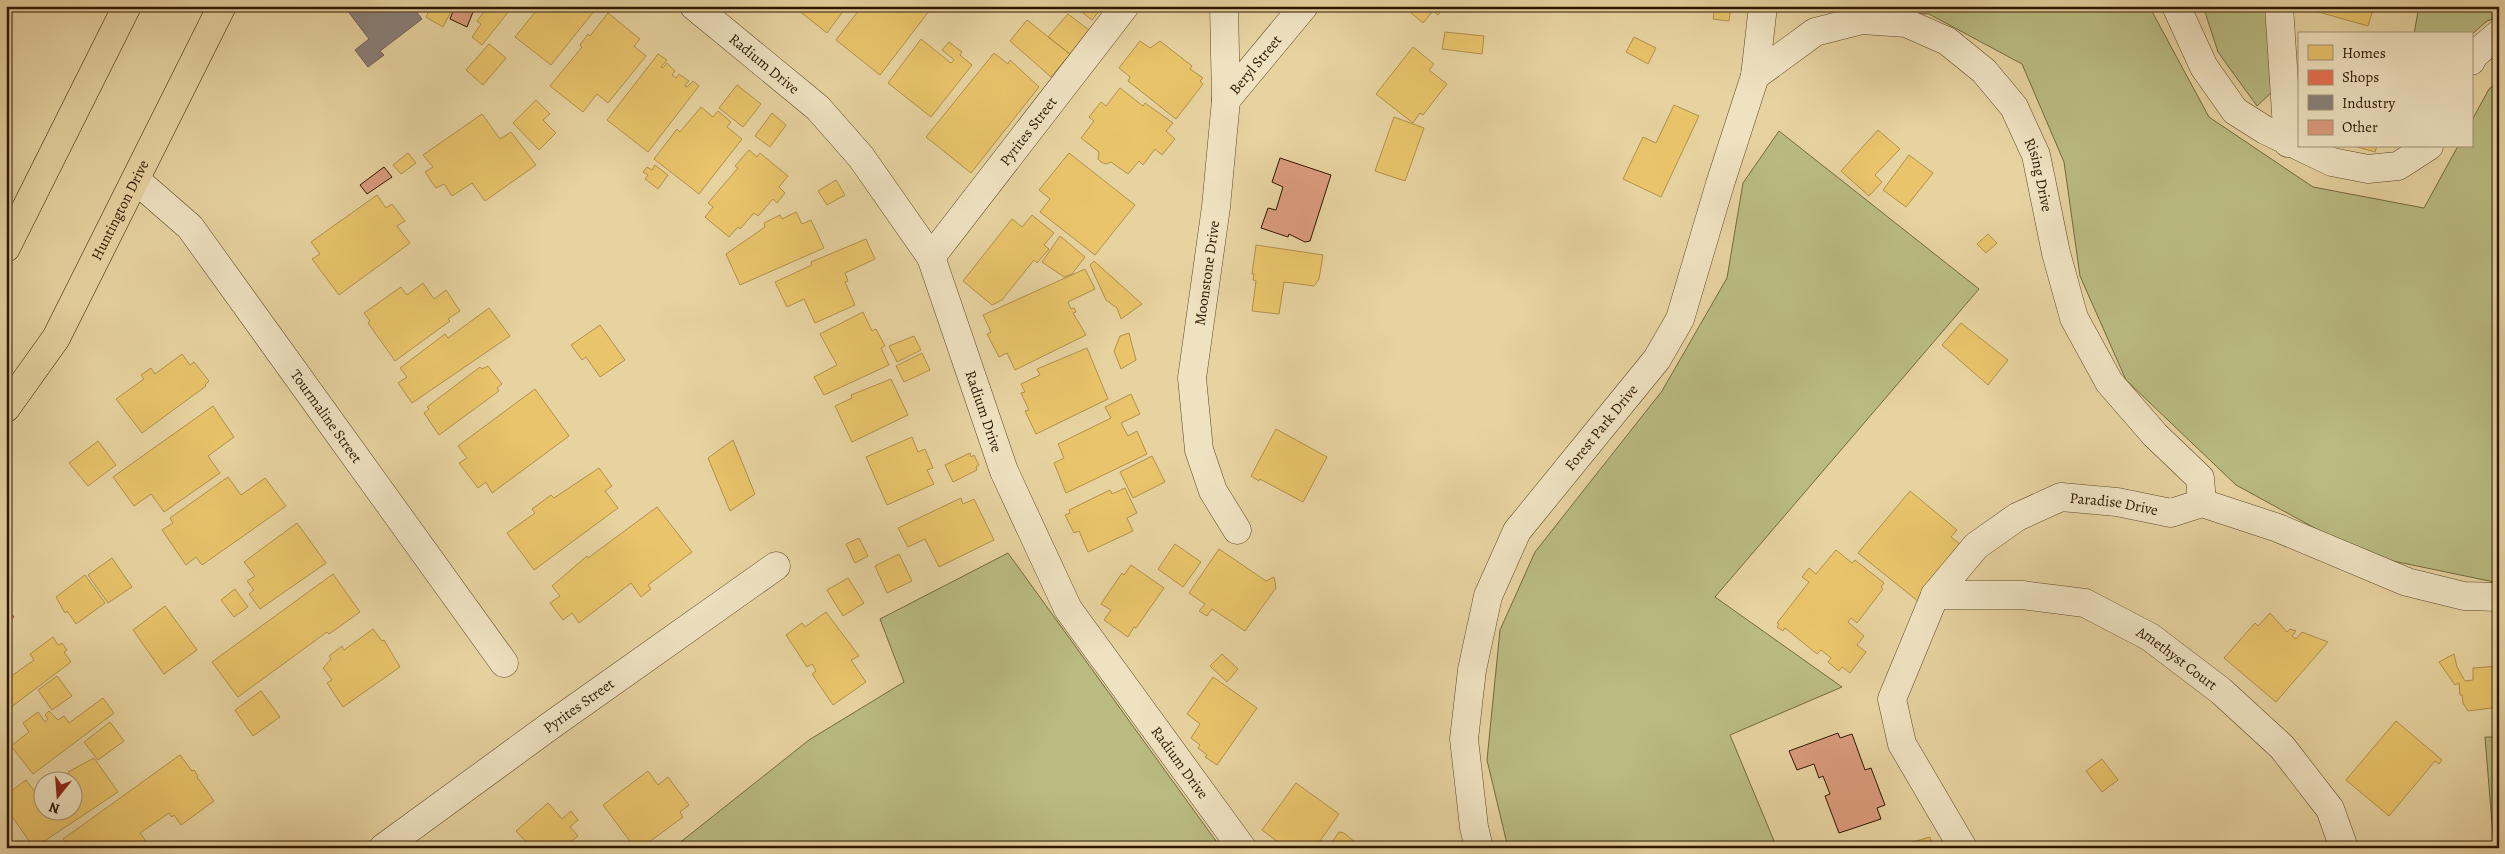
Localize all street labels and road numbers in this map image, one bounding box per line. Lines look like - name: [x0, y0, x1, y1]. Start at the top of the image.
- street label: Radium Drive: [725, 29, 804, 99]
- street label: Beryl Street: [1225, 31, 1286, 99]
- street label: Pyrites Street: [995, 92, 1061, 170]
- street label: Rising Drive: [2019, 134, 2057, 214]
- street label: Huntington Drive: [86, 156, 154, 264]
- street label: Moonstone Drive: [1190, 219, 1224, 327]
- street label: Tourmaline Street: [286, 366, 367, 467]
- street label: Radium Drive: [960, 368, 1007, 455]
- street label: Forest Park Drive: [1560, 380, 1643, 475]
- street label: Paradise Drive: [2069, 488, 2160, 520]
- street label: Amethyst Court: [2132, 621, 2222, 695]
- street label: Pyrites Street: [539, 674, 618, 738]
- street label: Radium Drive: [1147, 722, 1213, 803]

